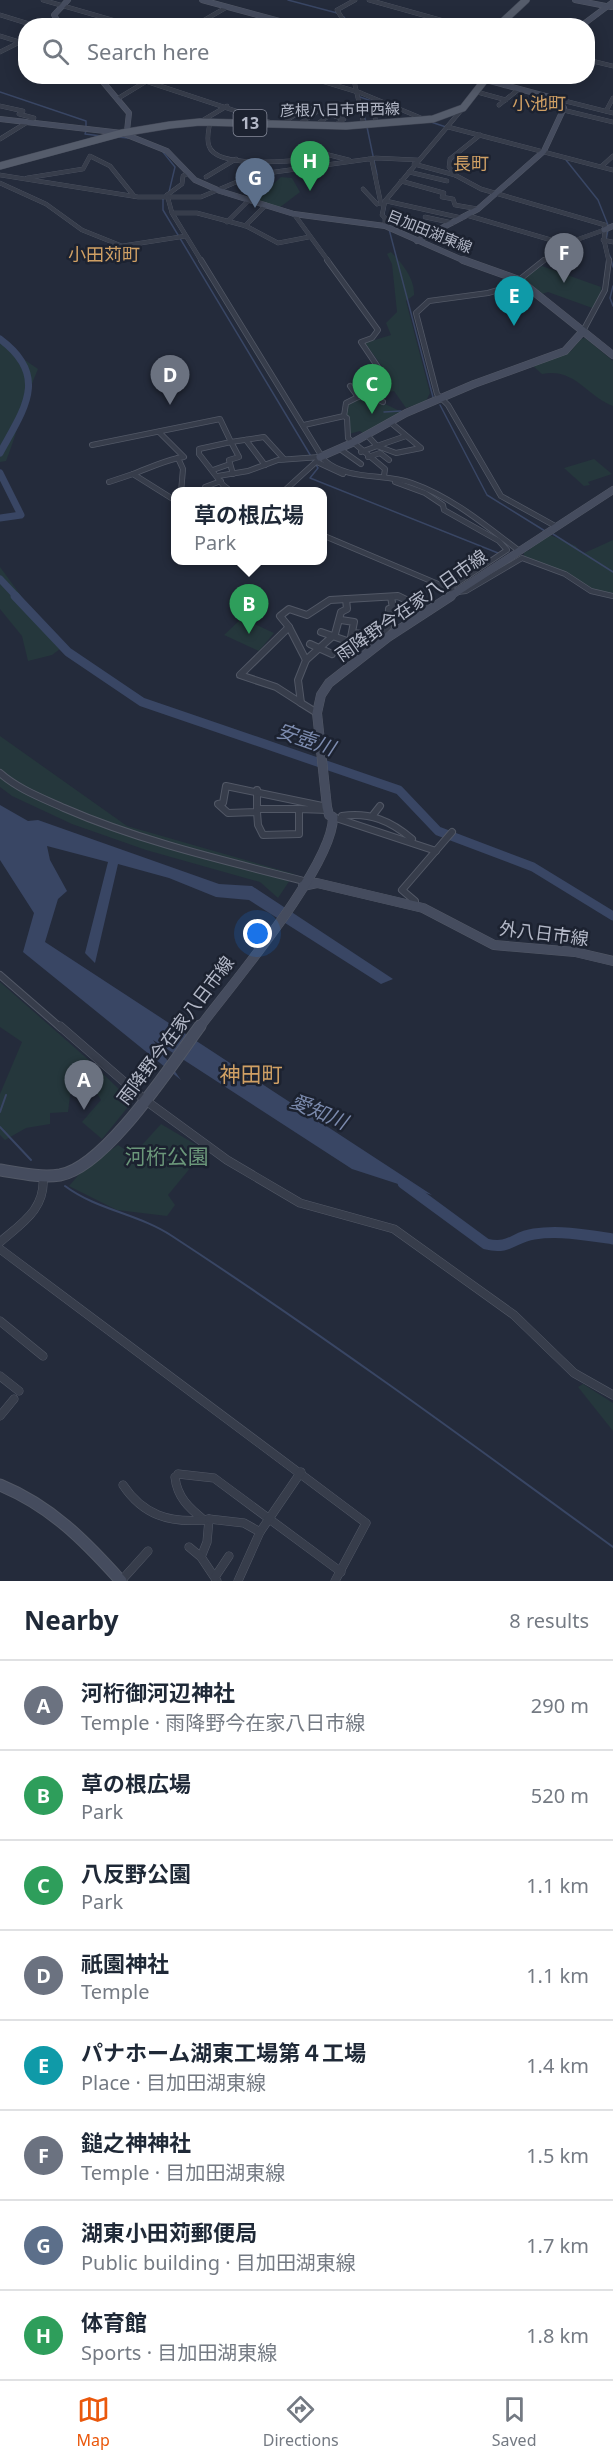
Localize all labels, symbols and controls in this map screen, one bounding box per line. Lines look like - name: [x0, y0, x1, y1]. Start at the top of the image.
- search box: [18, 18, 595, 84]
- icon: search: [39, 35, 72, 68]
- text: Search here: [87, 36, 209, 66]
- district label: 小池町: [512, 91, 566, 115]
- street label: 彦根八日市甲西線: [280, 98, 400, 120]
- road number: 13: [234, 110, 266, 136]
- pin: H: [290, 142, 330, 191]
- district label: 長町: [453, 151, 489, 175]
- pin: G: [236, 158, 274, 208]
- street label: 目加田湖東線: [385, 205, 475, 257]
- pin: F: [544, 234, 584, 283]
- district label: 小田苅町: [68, 242, 140, 266]
- pin: E: [494, 276, 534, 326]
- pin: D: [150, 356, 190, 405]
- pin: C: [352, 364, 392, 414]
- popup: [171, 487, 327, 565]
- text: 草の根広場: [194, 499, 304, 529]
- text: Park: [194, 529, 236, 556]
- street label: 雨降野今在家八日市線: [330, 544, 492, 666]
- pin: B: [230, 584, 268, 634]
- water label: 安壺川: [273, 716, 341, 762]
- street label: 外八日市線: [498, 916, 590, 950]
- your location: [243, 919, 272, 948]
- street label: 雨降野今在家八日市線: [111, 951, 239, 1109]
- pin: A: [64, 1060, 104, 1110]
- district label: 神田町: [220, 1060, 283, 1088]
- water label: 愛知川: [286, 1087, 354, 1136]
- park label: 河桁公園: [125, 1142, 209, 1170]
- text: Nearby: [24, 1602, 119, 1638]
- text: 8 results: [509, 1607, 589, 1634]
- text: 河桁御河辺神社: [81, 1677, 235, 1707]
- text: A: [37, 1692, 50, 1719]
- text: 290 m: [531, 1692, 589, 1719]
- text: Temple · 雨降野今在家八日市線: [81, 1709, 365, 1736]
- text: 草の根広場: [81, 1768, 191, 1798]
- text: B: [37, 1782, 50, 1809]
- text: 520 m: [531, 1782, 589, 1809]
- text: Park: [81, 1798, 123, 1825]
- text: 八反野公園: [81, 1858, 191, 1888]
- text: C: [37, 1872, 50, 1899]
- text: 1.1 km: [526, 1872, 589, 1899]
- text: Park: [81, 1888, 123, 1915]
- text: 祇園神社: [81, 1948, 169, 1978]
- text: D: [36, 1962, 51, 1989]
- text: 1.1 km: [526, 1962, 589, 1989]
- text: Temple: [81, 1978, 149, 2005]
- text: パナホーム湖東工場第４工場: [81, 2037, 366, 2067]
- text: E: [38, 2052, 49, 2079]
- text: 1.4 km: [526, 2052, 589, 2079]
- text: Place · 目加田湖東線: [81, 2069, 266, 2096]
- text: 鎚之神神社: [81, 2127, 191, 2157]
- text: F: [38, 2142, 49, 2169]
- text: 1.5 km: [526, 2142, 589, 2169]
- text: Temple · 目加田湖東線: [81, 2159, 285, 2186]
- text: 湖東小田苅郵便局: [81, 2217, 257, 2247]
- text: G: [36, 2232, 51, 2259]
- text: 1.7 km: [526, 2232, 589, 2259]
- text: Public building · 目加田湖東線: [81, 2249, 356, 2276]
- text: 体育館: [81, 2307, 147, 2337]
- text: H: [36, 2322, 51, 2349]
- text: 1.8 km: [526, 2322, 589, 2349]
- text: Sports · 目加田湖東線: [81, 2339, 277, 2366]
- tab: Map: [76, 2393, 110, 2451]
- tab: Directions: [263, 2393, 339, 2451]
- tab: Saved: [492, 2393, 536, 2451]

